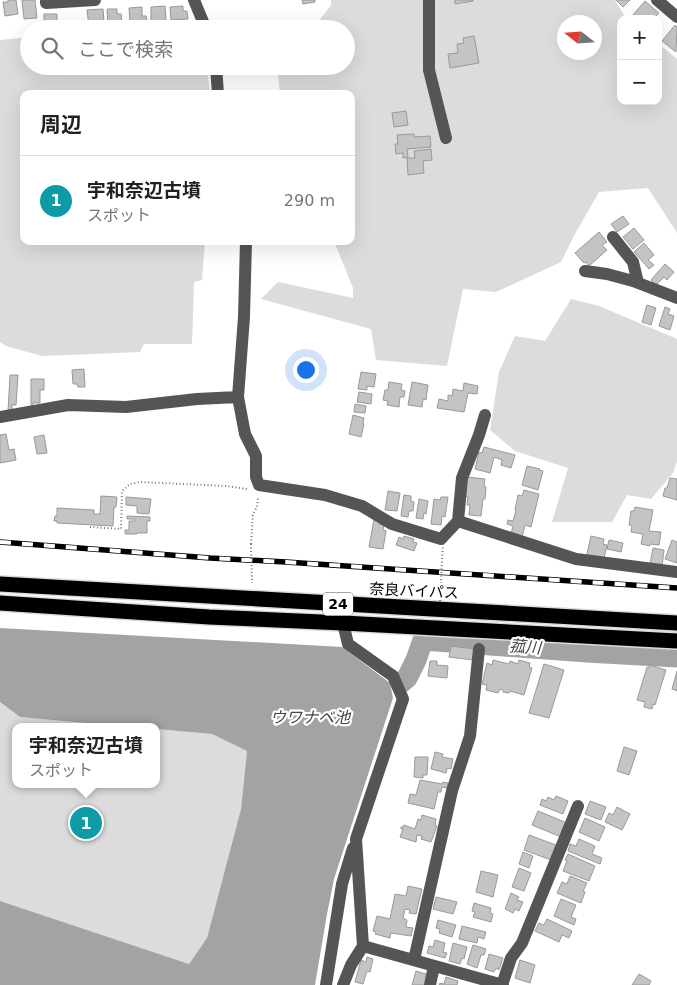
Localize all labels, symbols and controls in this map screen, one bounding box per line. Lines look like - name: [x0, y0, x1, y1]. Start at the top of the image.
- north arrow: [557, 15, 602, 60]
- map controls: [617, 15, 662, 105]
- button: +: [617, 15, 662, 60]
- search box: [20, 20, 355, 75]
- icon: search: [38, 34, 66, 62]
- text: ここで検索: [78, 38, 173, 60]
- button: −: [617, 60, 662, 105]
- text: 周辺: [40, 113, 82, 137]
- text: 宇和奈辺古墳: [87, 179, 201, 201]
- text: 1: [50, 191, 62, 210]
- text: 290 m: [284, 191, 335, 210]
- text: スポット: [87, 206, 151, 225]
- your location: [293, 357, 319, 383]
- street label: 奈良バイパス: [369, 580, 459, 602]
- road number: 24: [323, 592, 353, 616]
- water label: 菰川: [508, 636, 544, 658]
- water label: ウワナベ池: [270, 708, 352, 727]
- popup: [12, 723, 160, 788]
- text: 宇和奈辺古墳: [29, 734, 143, 756]
- text: スポット: [29, 761, 93, 780]
- pin: 1: [70, 804, 102, 842]

